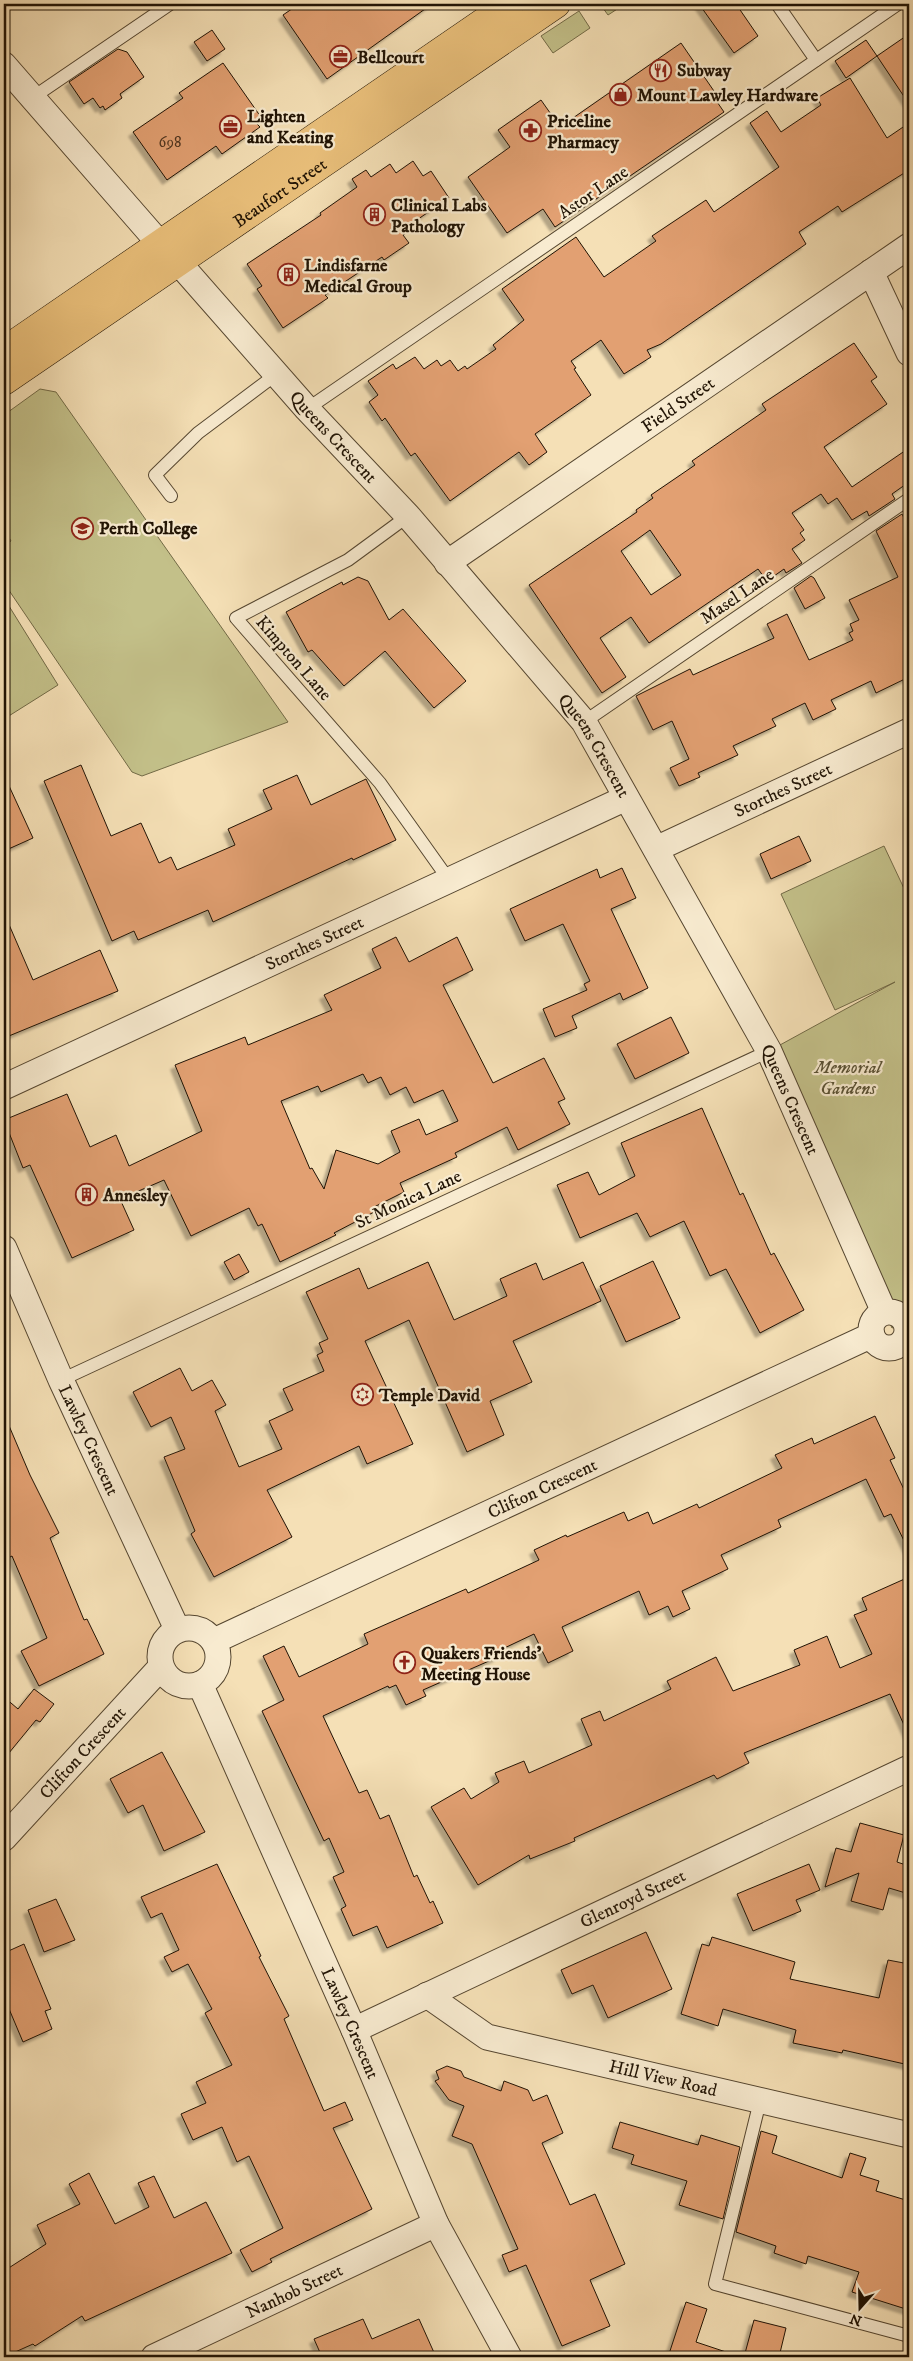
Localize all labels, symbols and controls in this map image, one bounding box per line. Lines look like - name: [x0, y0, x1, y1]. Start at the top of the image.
- office icon: Bellcourt: [329, 45, 353, 69]
- place label: Bellcourt: [357, 47, 424, 69]
- restaurant icon: Subway: [649, 58, 673, 82]
- place label: Subway: [677, 60, 732, 82]
- shop icon: Mount Lawley Hardware: [609, 83, 633, 107]
- place label: Mount Lawley Hardware: [637, 85, 819, 107]
- place label: Lighten and Keating: [247, 106, 334, 149]
- place label: Priceline Pharmacy: [547, 111, 619, 154]
- office icon: Lighten and Keating: [219, 114, 243, 138]
- pharmacy icon: Priceline Pharmacy: [519, 119, 543, 143]
- house number: 698: [159, 133, 181, 152]
- street label: Beaufort Street: [229, 154, 332, 233]
- street label: Astor Lane: [554, 161, 633, 224]
- place label: Clinical Labs Pathology: [391, 195, 487, 238]
- building icon: Clinical Labs Pathology: [363, 203, 387, 227]
- place label: Lindisfarne Medical Group: [304, 255, 412, 298]
- building icon: Lindisfarne Medical Group: [276, 263, 300, 287]
- street label: Field Street: [638, 372, 719, 438]
- street label: Queens Crescent: [284, 387, 382, 488]
- school or university icon: Perth College: [71, 516, 95, 540]
- place label: Perth College: [99, 518, 198, 540]
- street label: Masel Lane: [696, 564, 779, 630]
- street label: Kimpton Lane: [250, 612, 336, 706]
- street label: Queens Crescent: [553, 690, 634, 802]
- street label: Storthes Street: [731, 758, 836, 823]
- street label: Storthes Street: [262, 911, 367, 976]
- street label: Queens Crescent: [755, 1041, 823, 1159]
- park label: Memorial Gardens: [813, 1057, 883, 1100]
- street label: St Monica Lane: [352, 1166, 465, 1234]
- building icon: Annesley: [75, 1183, 99, 1207]
- place label: Annesley: [102, 1185, 168, 1207]
- street label: Lawley Crescent: [53, 1382, 123, 1499]
- synagogue icon: Temple David: [351, 1383, 375, 1407]
- place label: Temple David: [378, 1385, 481, 1407]
- street label: Clifton Crescent: [485, 1454, 601, 1524]
- place label: Quakers Friends' Meeting House: [421, 1643, 542, 1686]
- church icon: Quakers Friends' Meeting House: [393, 1651, 417, 1675]
- street label: Clifton Crescent: [35, 1702, 131, 1804]
- street label: Glenroyd Street: [577, 1865, 689, 1934]
- street label: Lawley Crescent: [316, 1964, 384, 2083]
- street label: Hill View Road: [607, 2056, 719, 2102]
- street label: Nanhob Street: [243, 2259, 347, 2324]
- north arrow: [836, 2284, 886, 2334]
- text: N: [847, 2309, 864, 2330]

